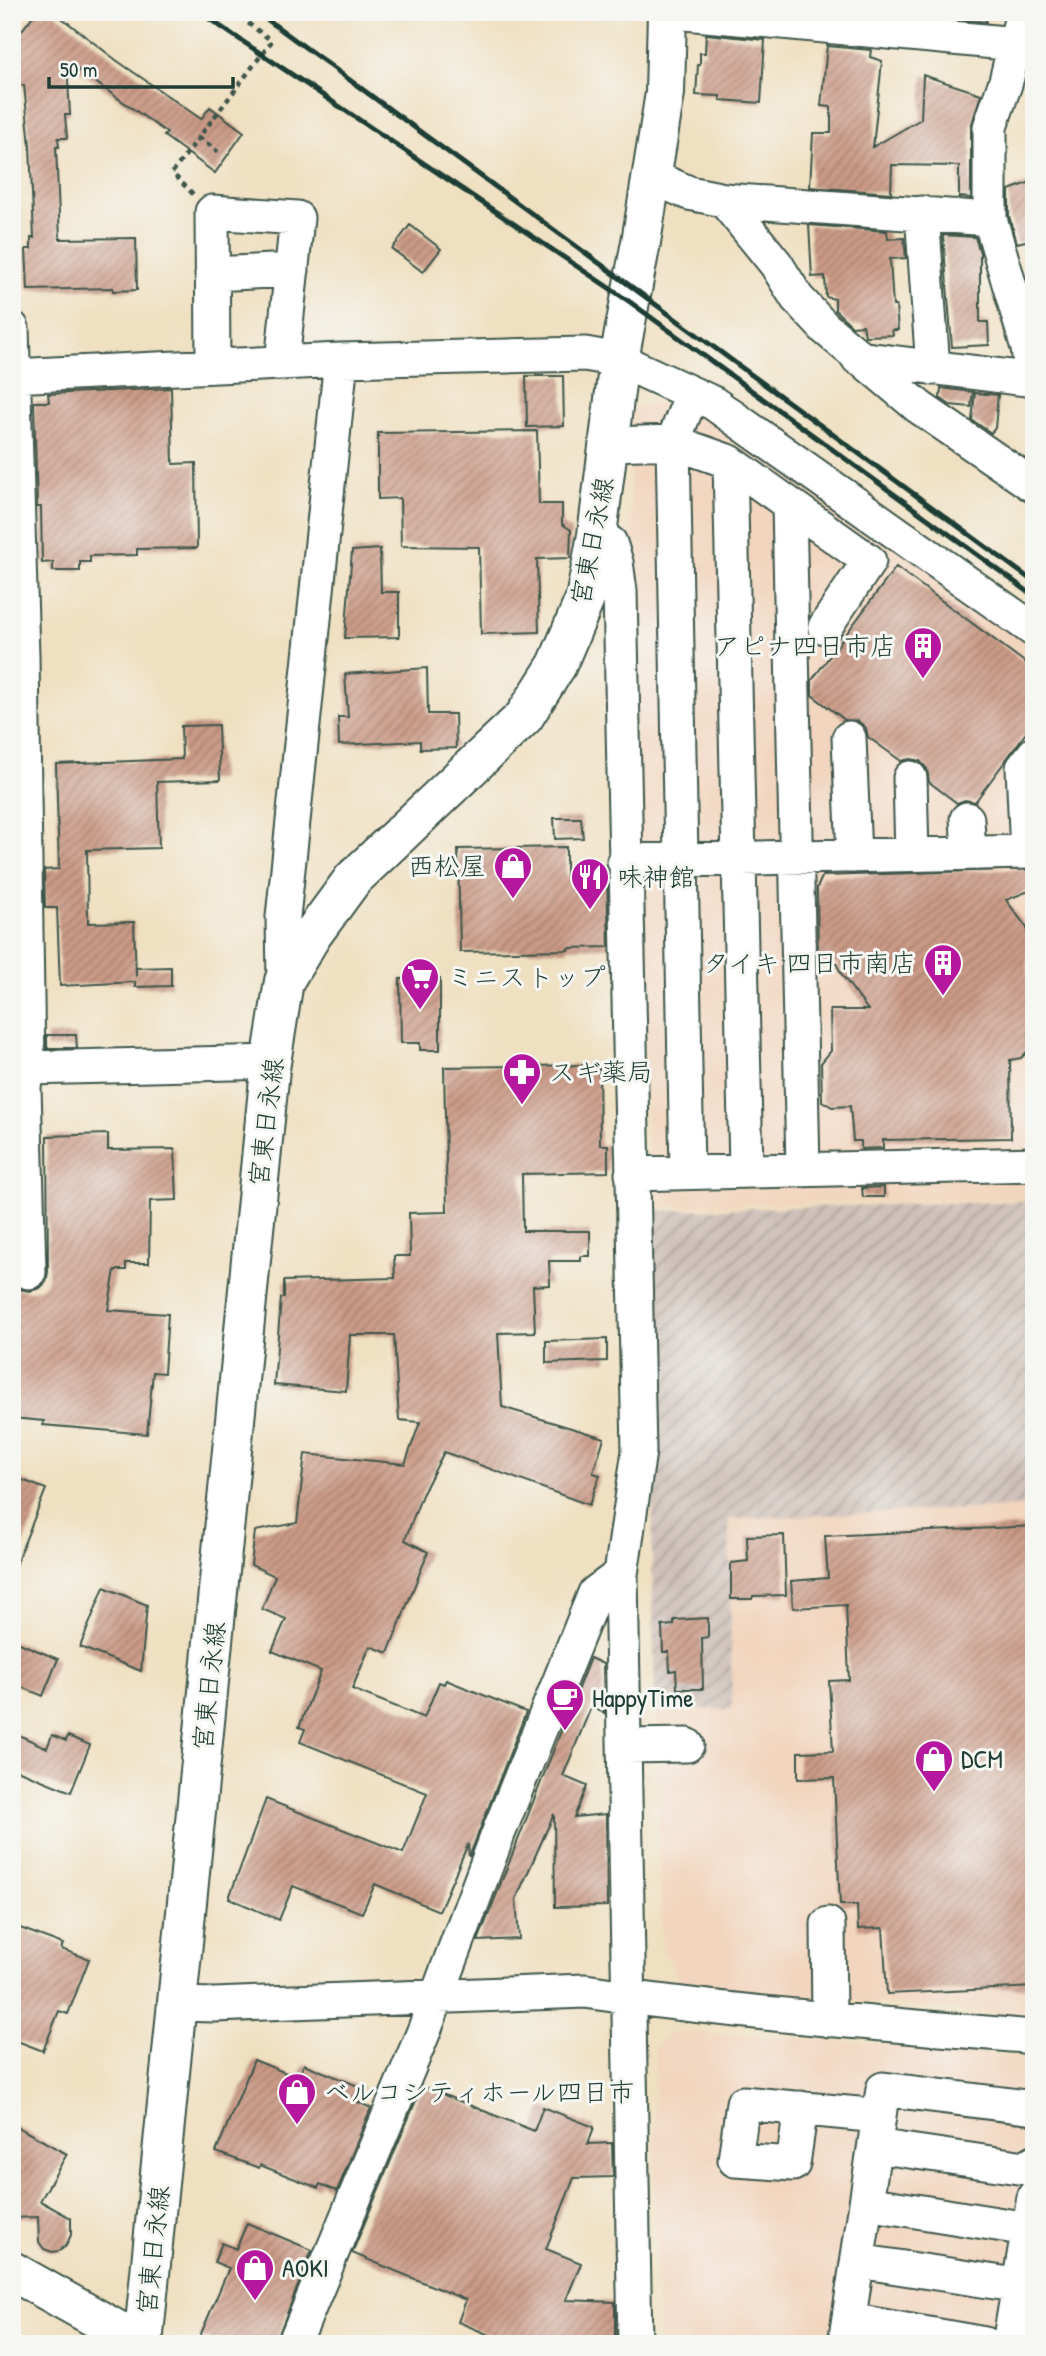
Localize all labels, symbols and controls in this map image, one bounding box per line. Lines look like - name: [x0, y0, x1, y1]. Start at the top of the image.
- scale bar: [49, 46, 233, 90]
- text: 50 m: [60, 55, 97, 84]
- street label: 宮東日永線: [562, 474, 621, 608]
- building icon: アピナ四日市店: [902, 625, 944, 680]
- place label: アピナ四日市店: [714, 628, 896, 663]
- shop icon: 西松屋: [492, 845, 534, 900]
- place label: 西松屋: [408, 848, 486, 883]
- restaurant icon: 味神館: [569, 856, 611, 911]
- place label: 味神館: [617, 859, 695, 894]
- building icon: タイキ 四日市南店: [922, 942, 964, 997]
- place label: タイキ 四日市南店: [703, 945, 916, 980]
- supermarket icon: ミニストップ: [399, 956, 441, 1011]
- place label: ミニストップ: [447, 959, 606, 994]
- pharmacy icon: スギ薬局: [501, 1051, 543, 1106]
- place label: スギ薬局: [549, 1054, 653, 1089]
- street label: 宮東日永線: [240, 1055, 291, 1189]
- street label: 宮東日永線: [184, 1619, 233, 1752]
- cafe icon: HappyTime: [544, 1677, 586, 1732]
- place label: HappyTime: [592, 1680, 694, 1715]
- shop icon: DCM: [913, 1738, 955, 1793]
- place label: DCM: [961, 1741, 1003, 1776]
- shop icon: ベルコシティホール四日市: [276, 2071, 318, 2126]
- place label: ベルコシティホール四日市: [324, 2074, 634, 2109]
- street label: 宮東日永線: [128, 2183, 177, 2316]
- shop icon: AOKI: [234, 2247, 276, 2302]
- place label: AOKI: [282, 2250, 329, 2285]

